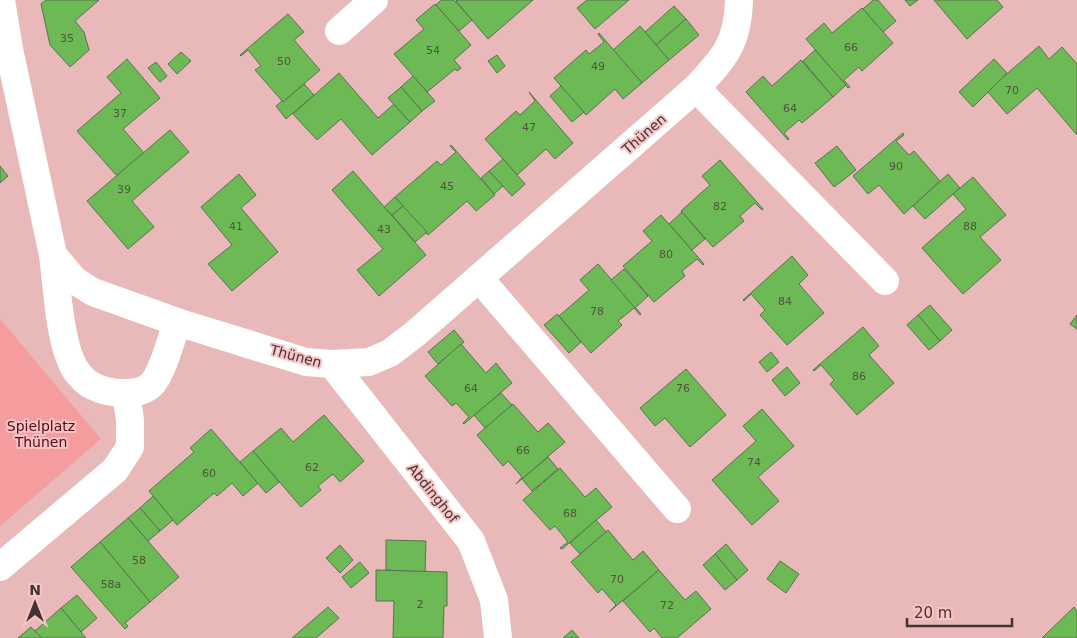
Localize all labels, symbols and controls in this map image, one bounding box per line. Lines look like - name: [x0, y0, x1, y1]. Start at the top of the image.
- house number: 35: [60, 32, 74, 45]
- house number: 66: [844, 41, 858, 54]
- house number: 54: [426, 44, 440, 57]
- house number: 50: [277, 55, 291, 68]
- house number: 49: [591, 60, 605, 73]
- house number: 70: [1005, 84, 1019, 97]
- house number: 64: [783, 102, 797, 115]
- house number: 37: [113, 107, 127, 120]
- street label: Thünen: [618, 111, 669, 158]
- house number: 47: [522, 121, 536, 134]
- house number: 90: [889, 160, 903, 173]
- house number: 45: [440, 180, 454, 193]
- house number: 39: [117, 183, 131, 196]
- house number: 82: [713, 200, 727, 213]
- house number: 41: [229, 220, 243, 233]
- house number: 88: [963, 220, 977, 233]
- house number: 43: [377, 223, 391, 236]
- house number: 80: [659, 248, 673, 261]
- house number: 84: [778, 295, 792, 308]
- house number: 78: [590, 305, 604, 318]
- street label: Thünen: [268, 341, 324, 371]
- house number: 86: [852, 370, 866, 383]
- house number: 64: [464, 382, 478, 395]
- house number: 76: [676, 382, 690, 395]
- park label: Spielplatz Thünen: [7, 418, 75, 450]
- house number: 66: [516, 444, 530, 457]
- house number: 74: [747, 456, 761, 469]
- street label: Abdinghof: [404, 460, 462, 527]
- house number: 62: [305, 461, 319, 474]
- house number: 60: [202, 467, 216, 480]
- house number: 68: [563, 507, 577, 520]
- house number: 58: [132, 554, 146, 567]
- house number: 70: [610, 573, 624, 586]
- north arrow: [10, 578, 60, 628]
- house number: 58a: [101, 578, 121, 591]
- text: N: [29, 582, 41, 598]
- scale bar: [907, 596, 1012, 628]
- house number: 2: [417, 598, 424, 611]
- house number: 72: [660, 599, 674, 612]
- text: 20 m: [914, 604, 952, 622]

